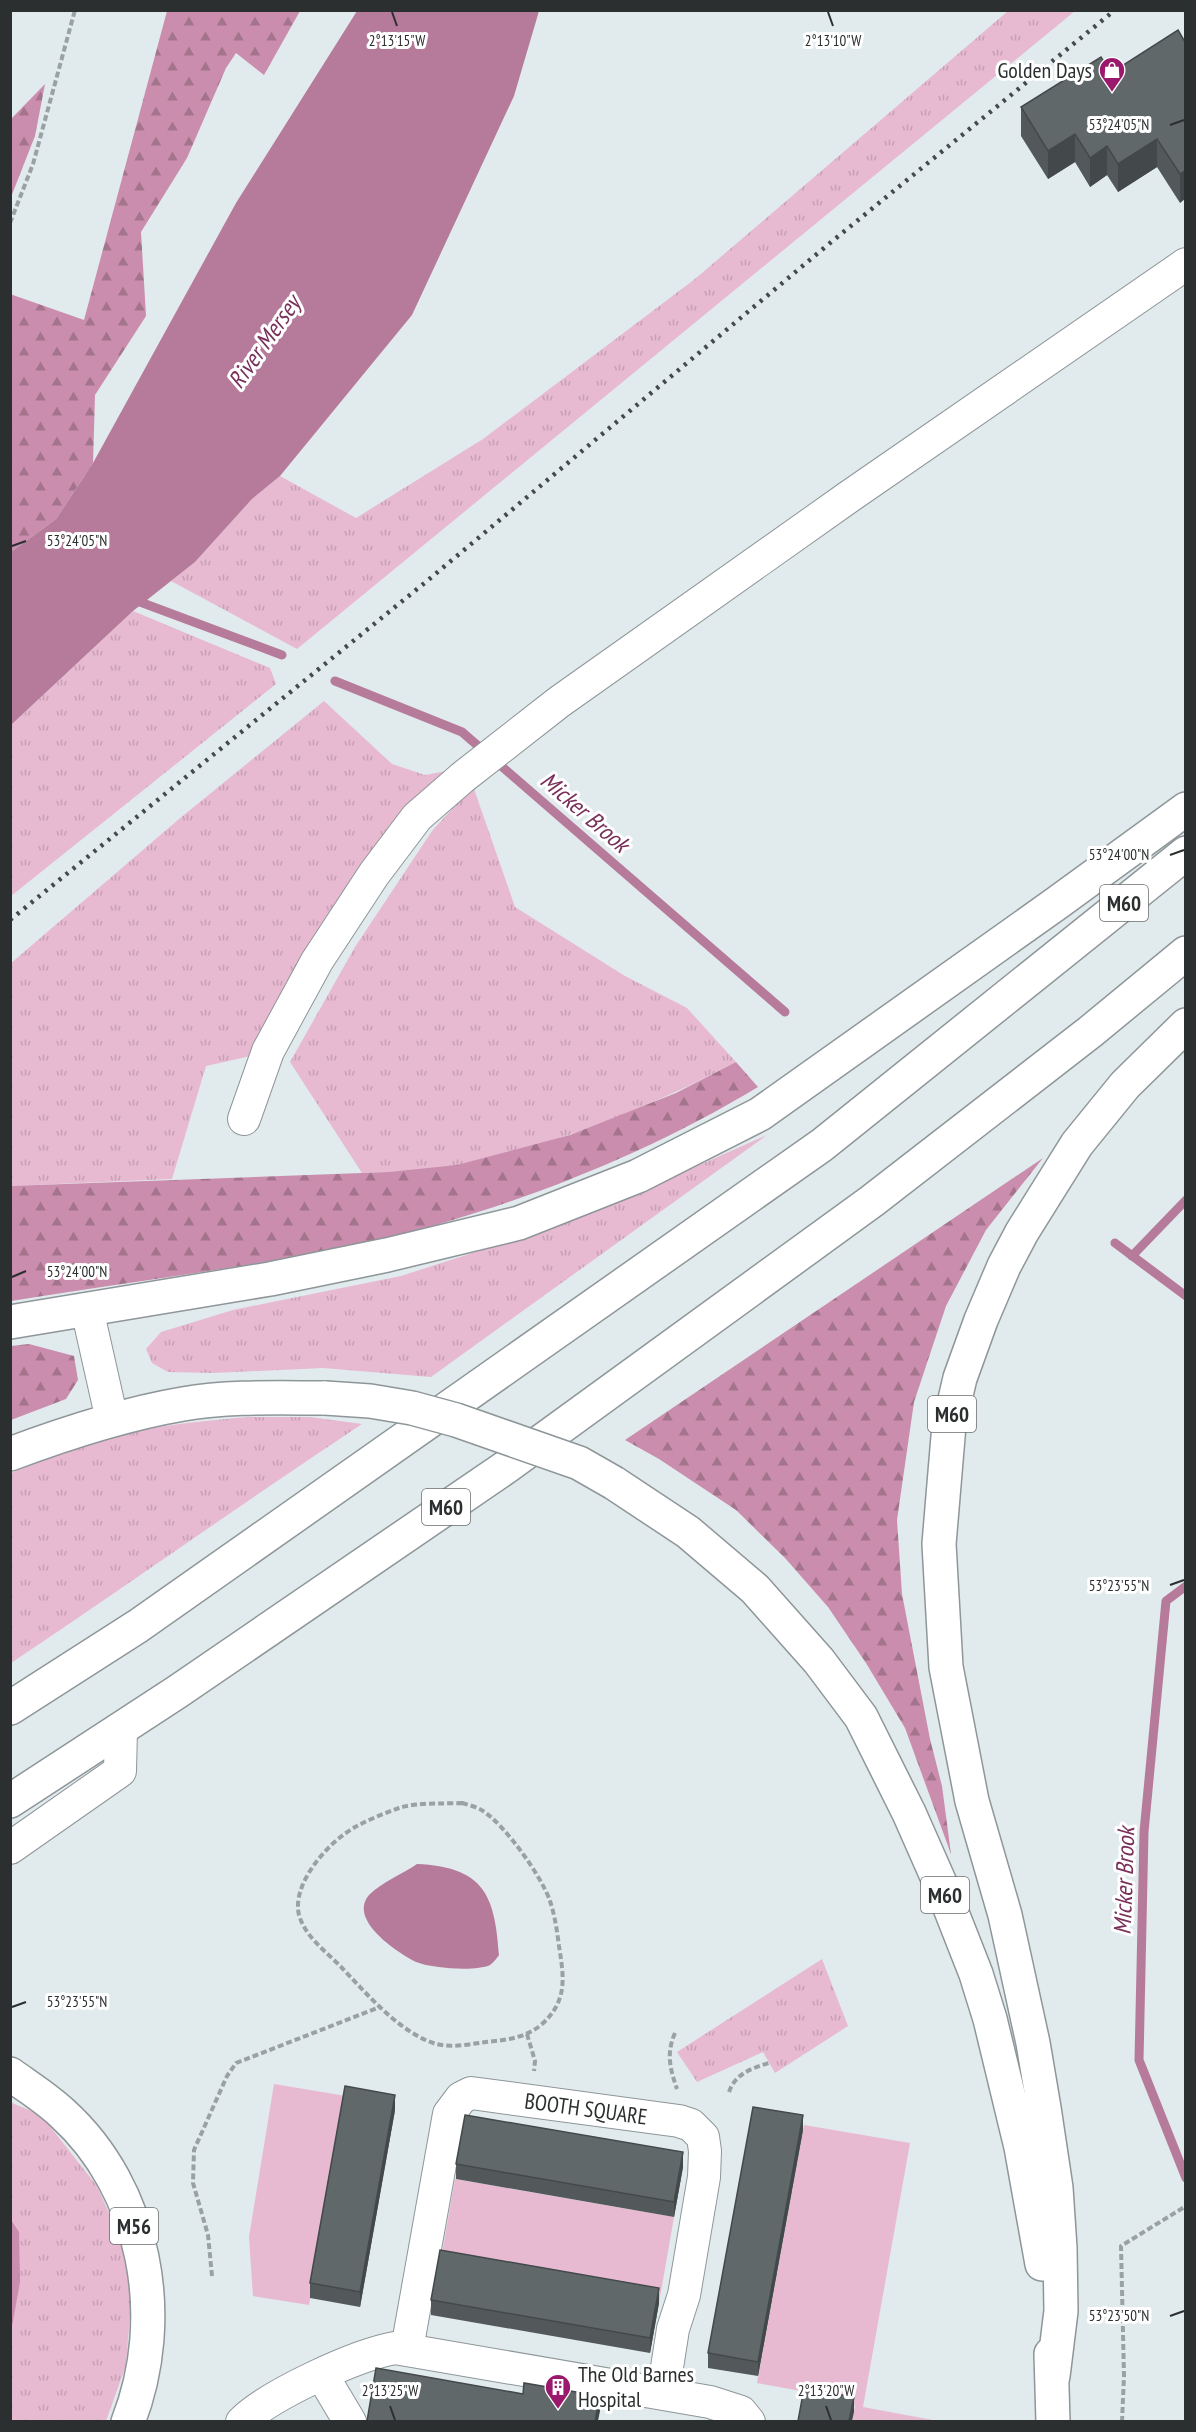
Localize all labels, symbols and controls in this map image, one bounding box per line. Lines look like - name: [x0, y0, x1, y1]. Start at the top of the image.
- text: 2°13'15"W: [369, 31, 425, 50]
- text: 2°13'10"W: [805, 31, 861, 50]
- shop icon: Golden Days: [1097, 55, 1127, 93]
- place label: Golden Days: [998, 56, 1092, 84]
- text: 53°24'05"N: [1089, 115, 1149, 134]
- water label: River Mersey: [221, 287, 309, 394]
- text: 53°24'05"N: [47, 531, 107, 550]
- water label: Micker Brook: [534, 765, 638, 861]
- text: 53°24'00"N: [1089, 845, 1149, 864]
- road number: M60: [1100, 885, 1148, 921]
- text: 53°24'00"N: [47, 1262, 107, 1281]
- road number: M60: [928, 1396, 976, 1432]
- road number: M60: [422, 1489, 470, 1525]
- text: 53°23'55"N: [1089, 1576, 1149, 1595]
- water label: Micker Brook: [1107, 1824, 1141, 1935]
- road number: M60: [921, 1877, 969, 1913]
- text: 53°23'55"N: [47, 1992, 107, 2011]
- street label: BOOTH SQUARE: [523, 2086, 649, 2131]
- road number: M56: [110, 2208, 158, 2244]
- text: 53°23'50"N: [1089, 2306, 1149, 2325]
- place label: The Old Barnes Hospital: [578, 2360, 694, 2413]
- building icon: The Old Barnes Hospital: [543, 2372, 573, 2410]
- text: 2°13'25"W: [362, 2381, 418, 2400]
- text: 2°13'20"W: [798, 2381, 854, 2400]

